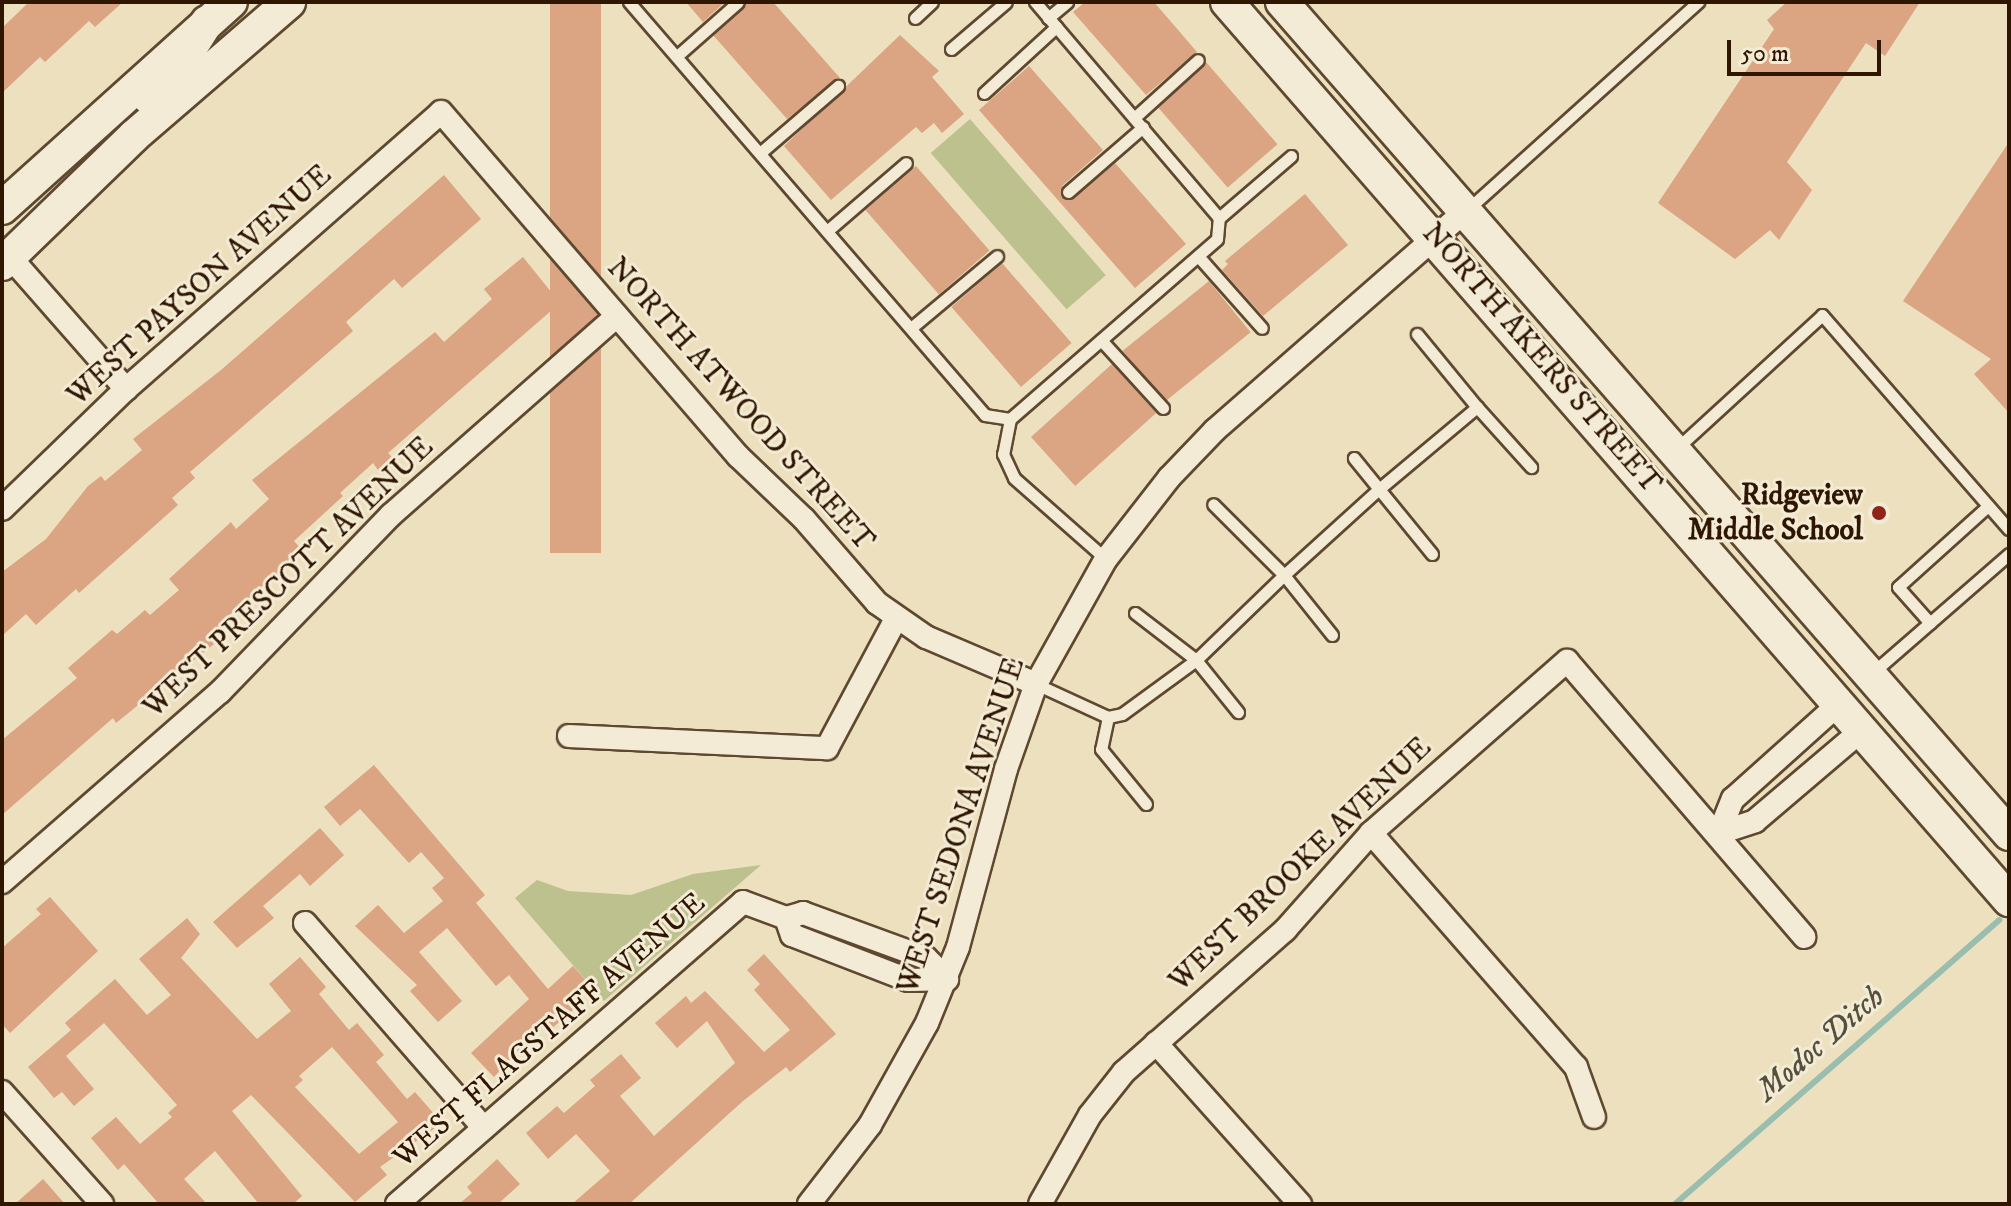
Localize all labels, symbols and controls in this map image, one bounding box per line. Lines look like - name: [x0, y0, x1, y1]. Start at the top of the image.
- scale bar: [1731, 24, 1885, 74]
- text: 50 m: [1741, 39, 1789, 69]
- street label: WEST PAYSON AVENUE: [61, 158, 339, 414]
- street label: NORTH AKERS STREET: [1414, 216, 1668, 502]
- street label: NORTH ATWOOD STREET: [599, 251, 881, 559]
- street label: WEST PRESCOTT AVENUE: [137, 430, 441, 726]
- place label: Ridgeview Middle School: [1688, 478, 1863, 548]
- marker: Ridgeview Middle School: [1870, 504, 1888, 522]
- street label: WEST SEDONA AVENUE: [891, 654, 1033, 998]
- street label: WEST BROOKE AVENUE: [1162, 730, 1440, 1000]
- street label: WEST FLAGSTAFF AVENUE: [387, 886, 713, 1176]
- water label: Modoc Ditch: [1749, 978, 1893, 1110]

